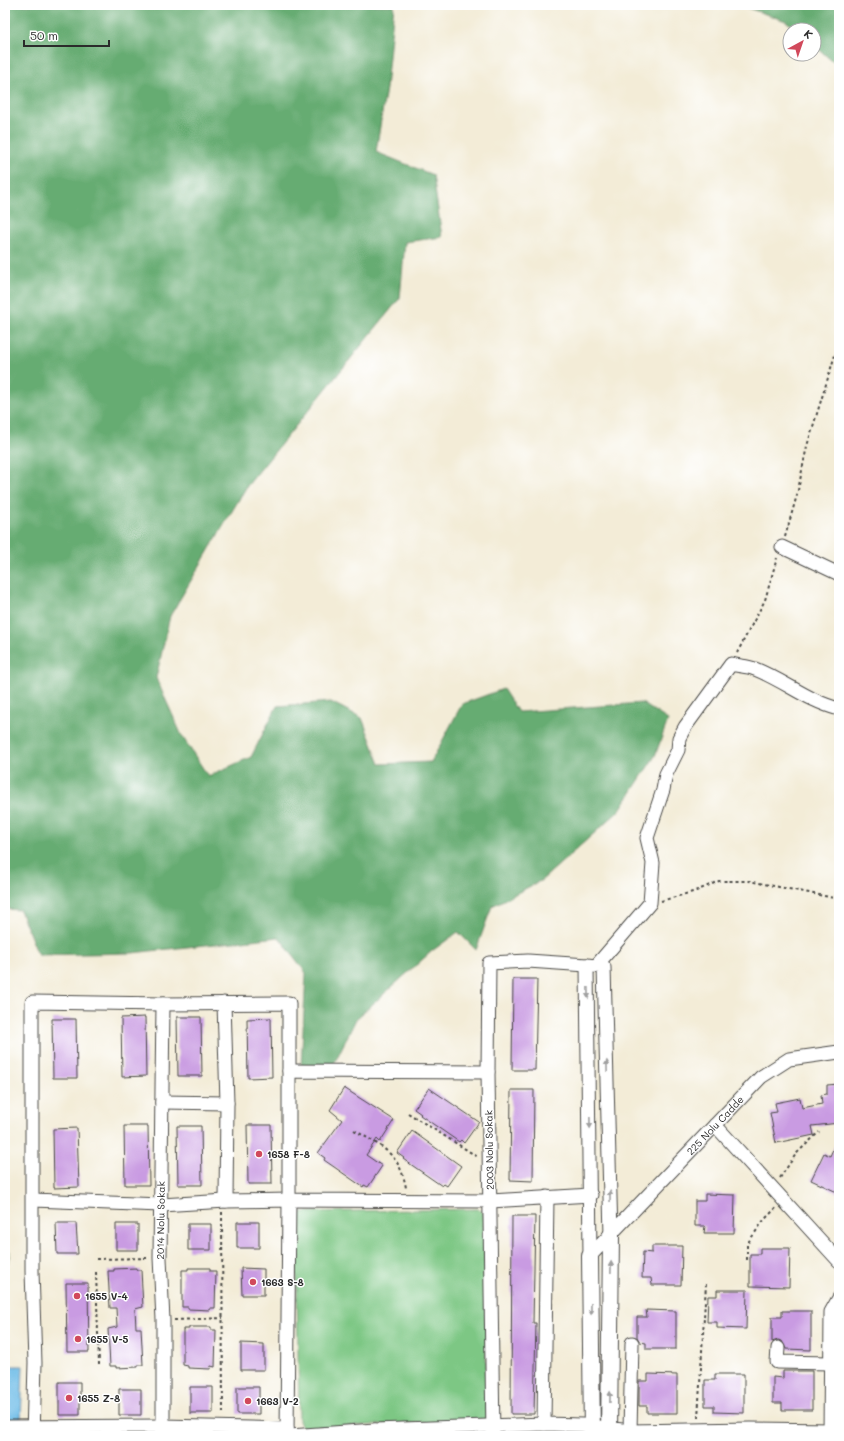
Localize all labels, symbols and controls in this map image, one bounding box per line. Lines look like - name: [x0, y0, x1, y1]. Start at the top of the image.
- scale bar: [24, 22, 109, 48]
- north arrow: [782, 22, 822, 62]
- text: K: [801, 26, 816, 42]
- text: 50 m: [30, 27, 58, 43]
- one-way arrow: [585, 987, 591, 1000]
- one-way arrow: [604, 1059, 610, 1072]
- street label: 225 Nolu Cadde: [683, 1092, 747, 1158]
- street label: 2003 Nolu Sokak: [481, 1110, 497, 1190]
- one-way arrow: [587, 1117, 593, 1130]
- place label: 1658 F-8: [267, 1147, 310, 1161]
- marker: 1658 F-8: [254, 1149, 264, 1159]
- street label: 2014 Nolu Sokak: [153, 1181, 168, 1259]
- one-way arrow: [607, 1189, 613, 1202]
- one-way arrow: [608, 1260, 614, 1273]
- place label: 1663 S-8: [261, 1275, 304, 1289]
- marker: 1663 S-8: [248, 1277, 258, 1287]
- place label: 1655 V-4: [85, 1289, 129, 1303]
- marker: 1655 V-4: [72, 1291, 82, 1301]
- one-way arrow: [588, 1303, 594, 1316]
- place label: 1655 V-5: [86, 1332, 129, 1346]
- marker: 1655 V-5: [73, 1334, 83, 1344]
- one-way arrow: [607, 1390, 613, 1403]
- place label: 1655 Z-8: [77, 1391, 120, 1405]
- marker: 1655 Z-8: [64, 1393, 74, 1403]
- place label: 1663 V-2: [256, 1394, 299, 1408]
- marker: 1663 V-2: [243, 1396, 253, 1406]

